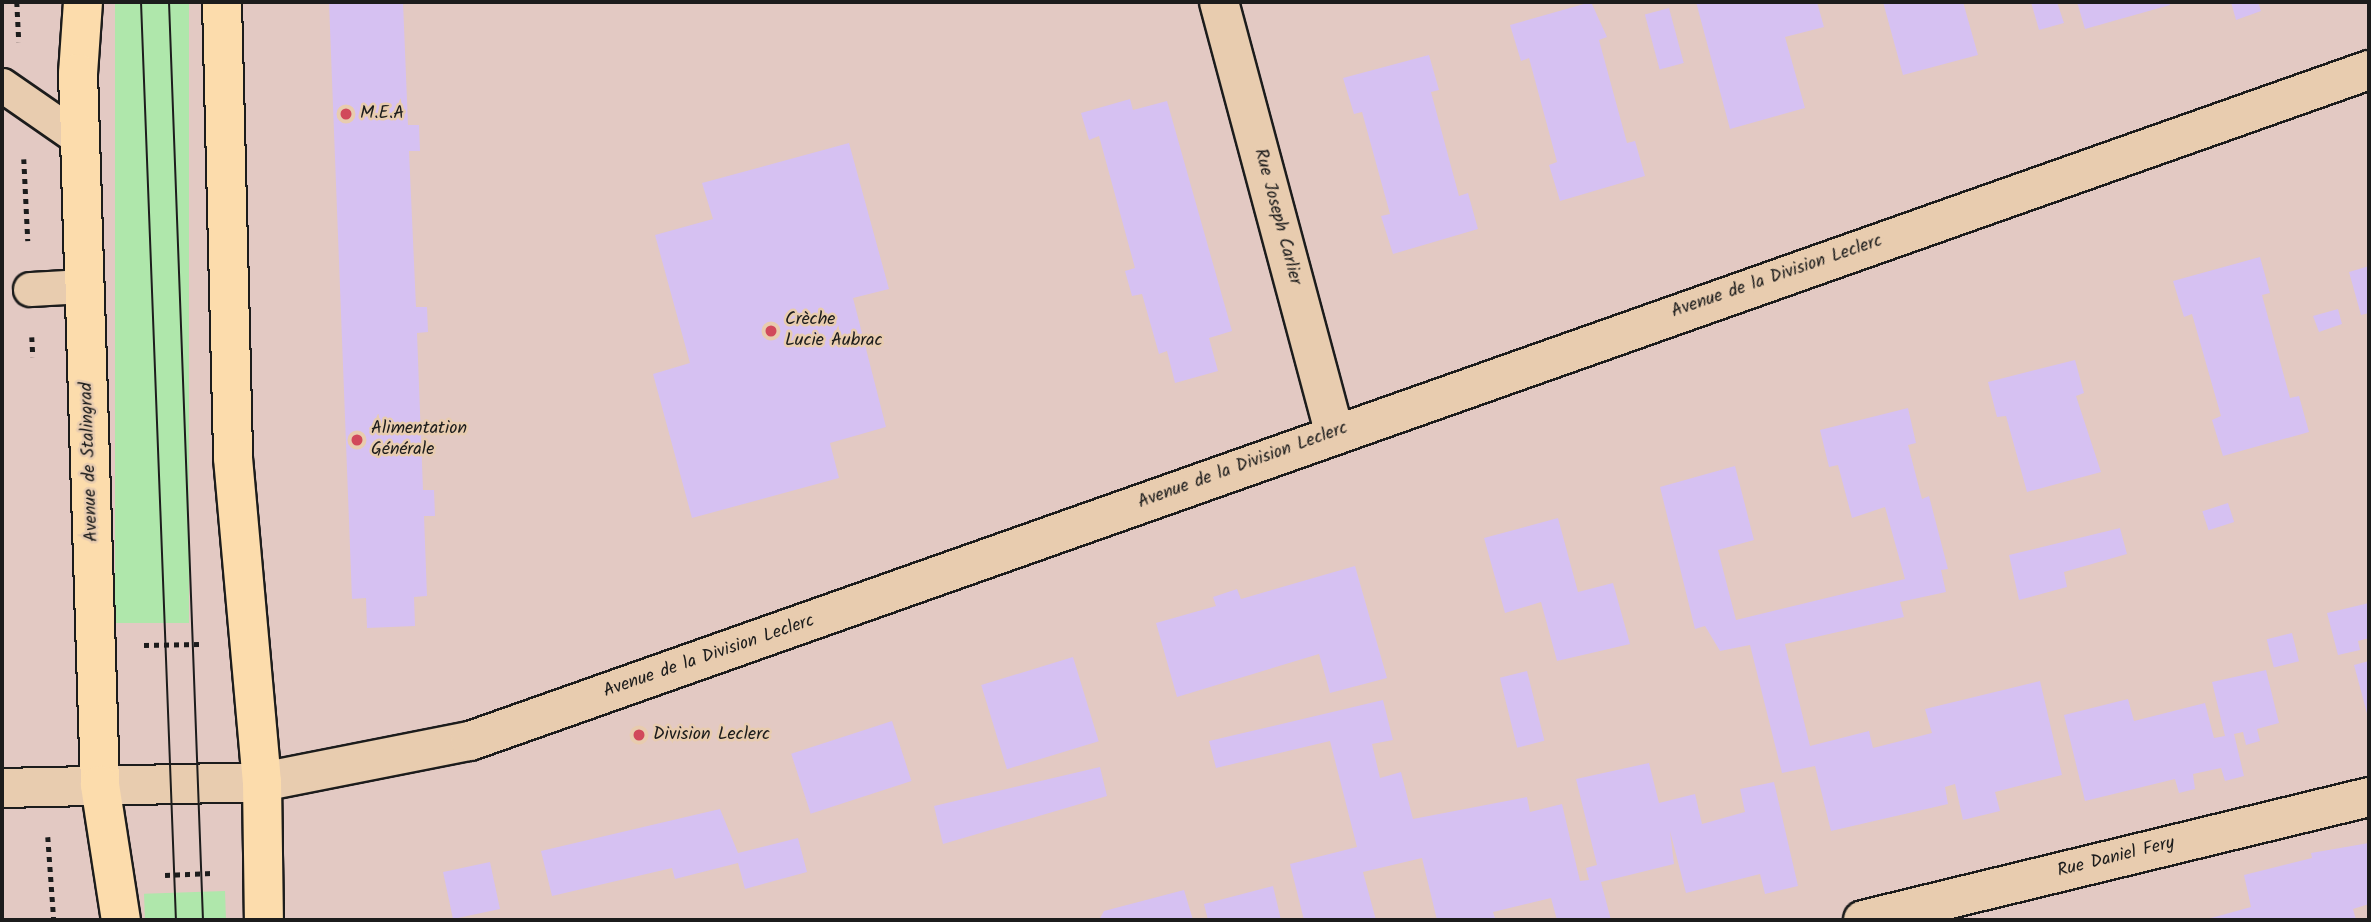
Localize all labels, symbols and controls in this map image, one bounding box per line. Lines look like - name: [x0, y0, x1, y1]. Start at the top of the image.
- place label: M.E.A: [360, 103, 404, 125]
- marker: M.E.A: [338, 106, 354, 122]
- street label: Rue Joseph Carlier: [1248, 146, 1306, 288]
- street label: Avenue de la Division Leclerc: [1669, 231, 1885, 323]
- place label: Crèche Lucie Aubrac: [785, 310, 883, 352]
- marker: Crèche Lucie Aubrac: [763, 323, 779, 339]
- street label: Avenue de Stalingrad: [76, 382, 104, 542]
- street label: Avenue de la Division Leclerc: [1135, 418, 1351, 514]
- place label: Alimentation Générale: [371, 419, 467, 462]
- marker: Alimentation Générale: [349, 432, 365, 448]
- street label: Avenue de la Division Leclerc: [601, 611, 817, 703]
- place label: Division Leclerc: [653, 724, 770, 746]
- marker: Division Leclerc: [631, 727, 647, 743]
- street label: Rue Daniel Fery: [2055, 833, 2177, 883]

